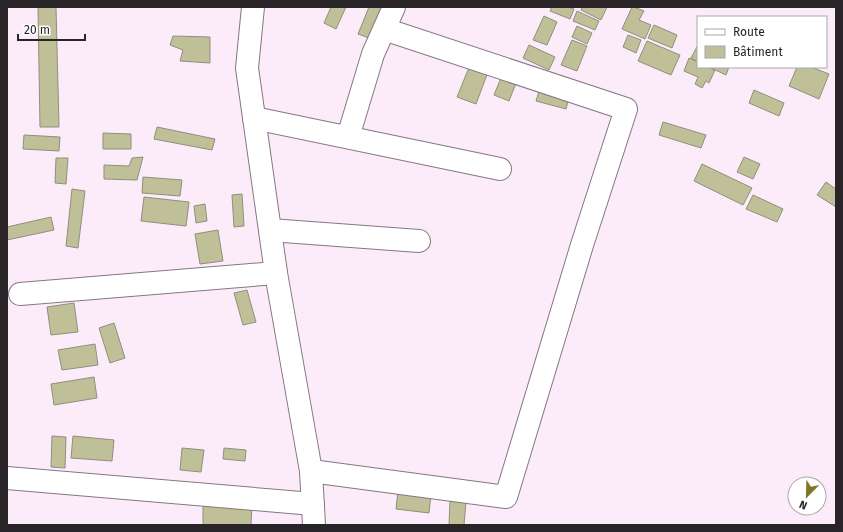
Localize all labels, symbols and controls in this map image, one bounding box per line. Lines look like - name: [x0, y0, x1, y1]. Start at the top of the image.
- scale bar: [18, 16, 85, 42]
- legend: [697, 16, 827, 68]
- text: 20 m: [24, 23, 50, 37]
- text: Route: [733, 25, 765, 39]
- text: Bâtiment: [733, 45, 783, 59]
- north arrow: [787, 476, 827, 516]
- text: N: [797, 497, 809, 512]

